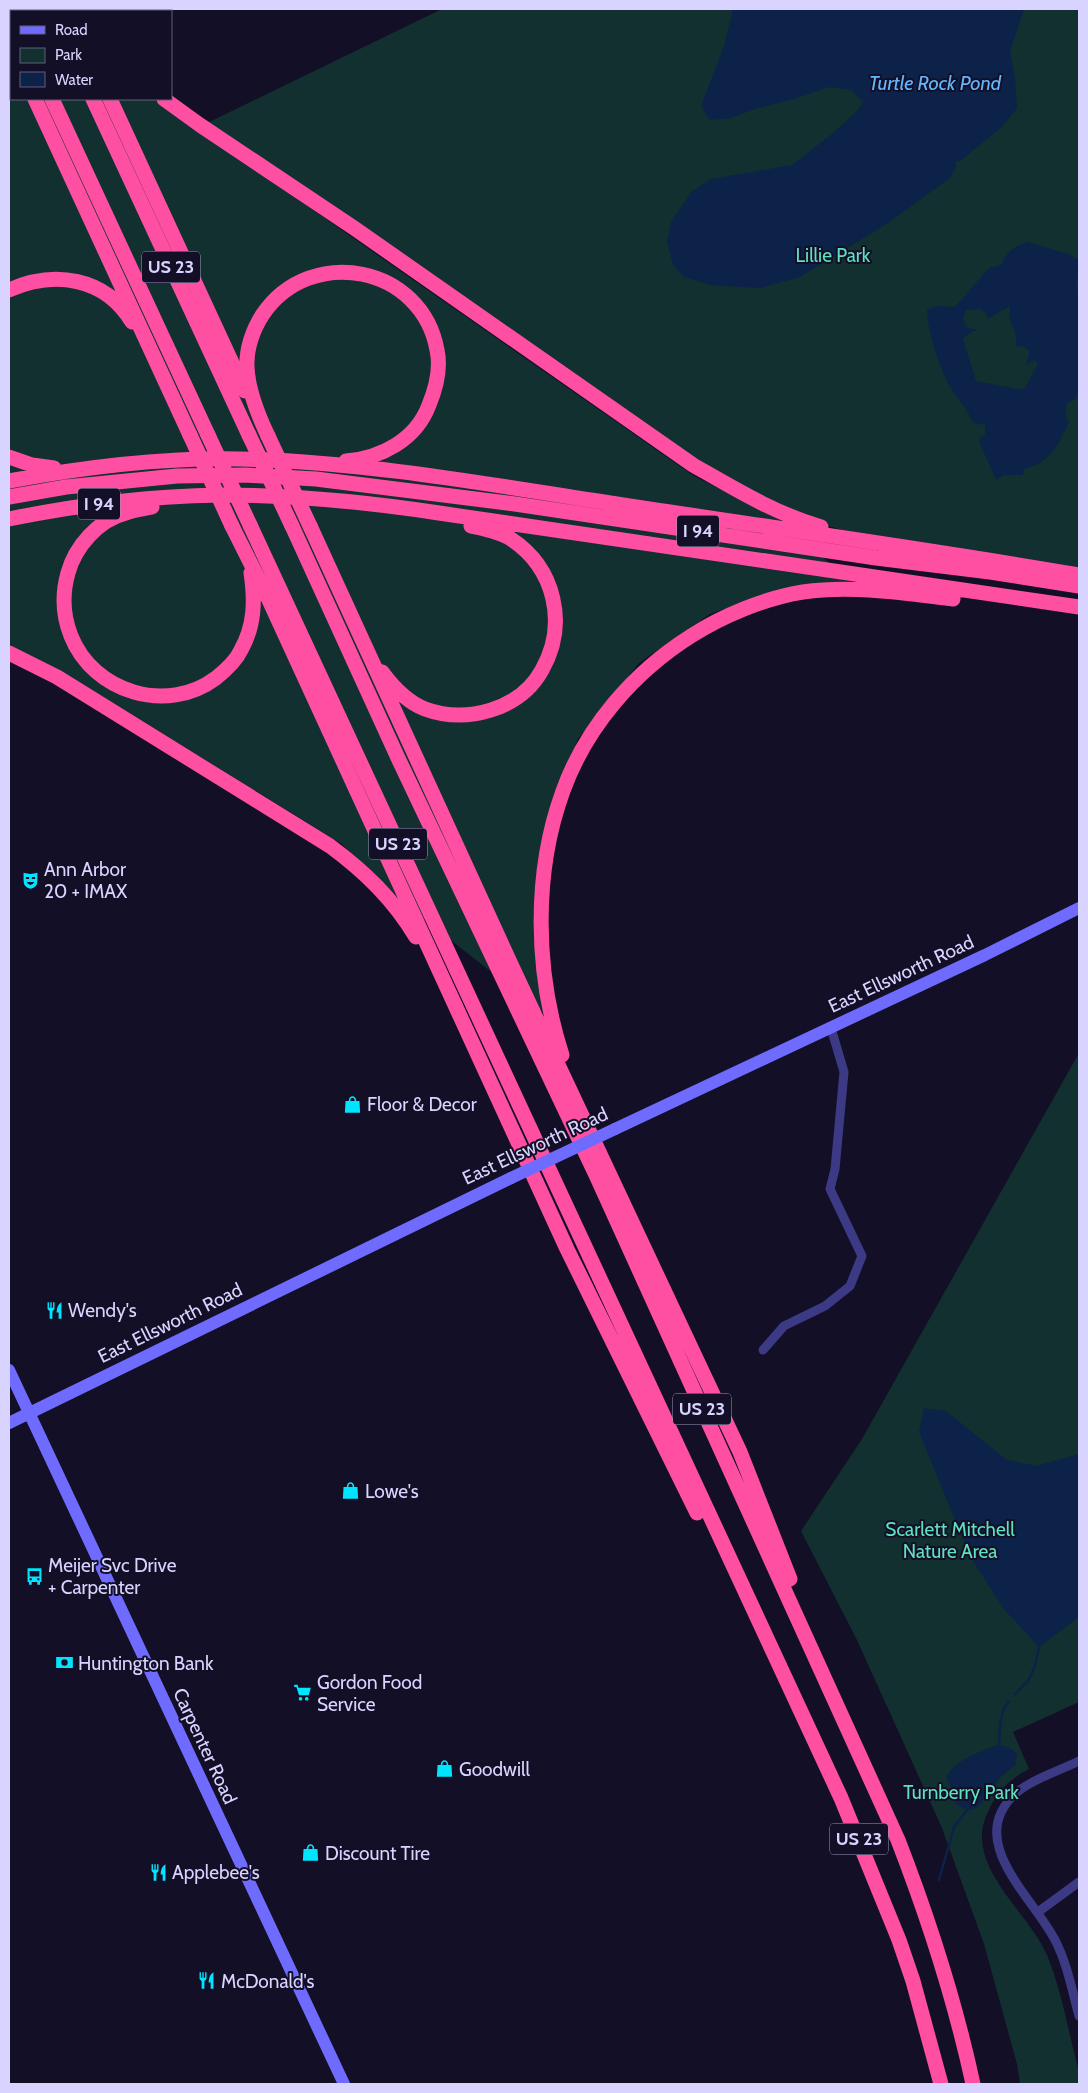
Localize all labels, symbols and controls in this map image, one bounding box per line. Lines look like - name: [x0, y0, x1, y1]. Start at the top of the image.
- legend: [10, 10, 172, 100]
- text: Road: [55, 21, 88, 39]
- text: Park: [55, 46, 82, 64]
- text: Water: [55, 71, 93, 89]
- water label: Turtle Rock Pond: [869, 71, 1002, 95]
- park label: Lillie Park: [796, 244, 871, 267]
- road number: US 23: [142, 252, 200, 282]
- road number: I 94: [78, 488, 120, 520]
- road number: I 94: [677, 516, 719, 546]
- road number: US 23: [369, 829, 427, 860]
- place label: Ann Arbor 20 + IMAX: [44, 858, 128, 903]
- theatre icon: Ann Arbor 20 + IMAX: [20, 870, 40, 890]
- street label: East Ellsworth Road: [825, 930, 977, 1018]
- place label: Floor & Decor: [367, 1093, 477, 1116]
- shop icon: Floor & Decor: [343, 1094, 363, 1114]
- street label: East Ellsworth Road: [459, 1102, 611, 1190]
- street label: East Ellsworth Road: [94, 1278, 246, 1368]
- place label: Wendy's: [68, 1299, 137, 1322]
- restaurant icon: Wendy's: [44, 1300, 64, 1320]
- road number: US 23: [673, 1394, 731, 1425]
- place label: Lowe's: [365, 1480, 419, 1503]
- shop icon: Lowe's: [341, 1481, 361, 1501]
- park label: Scarlett Mitchell Nature Area: [885, 1518, 1015, 1563]
- place label: Meijer Svc Drive + Carpenter: [48, 1554, 177, 1599]
- bus stop icon: Meijer Svc Drive + Carpenter: [24, 1566, 44, 1586]
- place label: Huntington Bank: [78, 1652, 214, 1675]
- bank icon: Huntington Bank: [54, 1653, 74, 1673]
- place label: Gordon Food Service: [317, 1671, 422, 1716]
- supermarket icon: Gordon Food Service: [293, 1683, 313, 1703]
- street label: Carpenter Road: [168, 1684, 242, 1808]
- place label: Goodwill: [459, 1758, 530, 1781]
- shop icon: Goodwill: [435, 1759, 455, 1779]
- park label: Turnberry Park: [903, 1781, 1019, 1804]
- road number: US 23: [830, 1824, 888, 1855]
- place label: Discount Tire: [325, 1842, 430, 1865]
- shop icon: Discount Tire: [301, 1843, 321, 1863]
- place label: Applebee's: [172, 1861, 260, 1884]
- restaurant icon: Applebee's: [148, 1862, 168, 1882]
- place label: McDonald's: [221, 1970, 315, 1993]
- restaurant icon: McDonald's: [197, 1971, 217, 1991]

